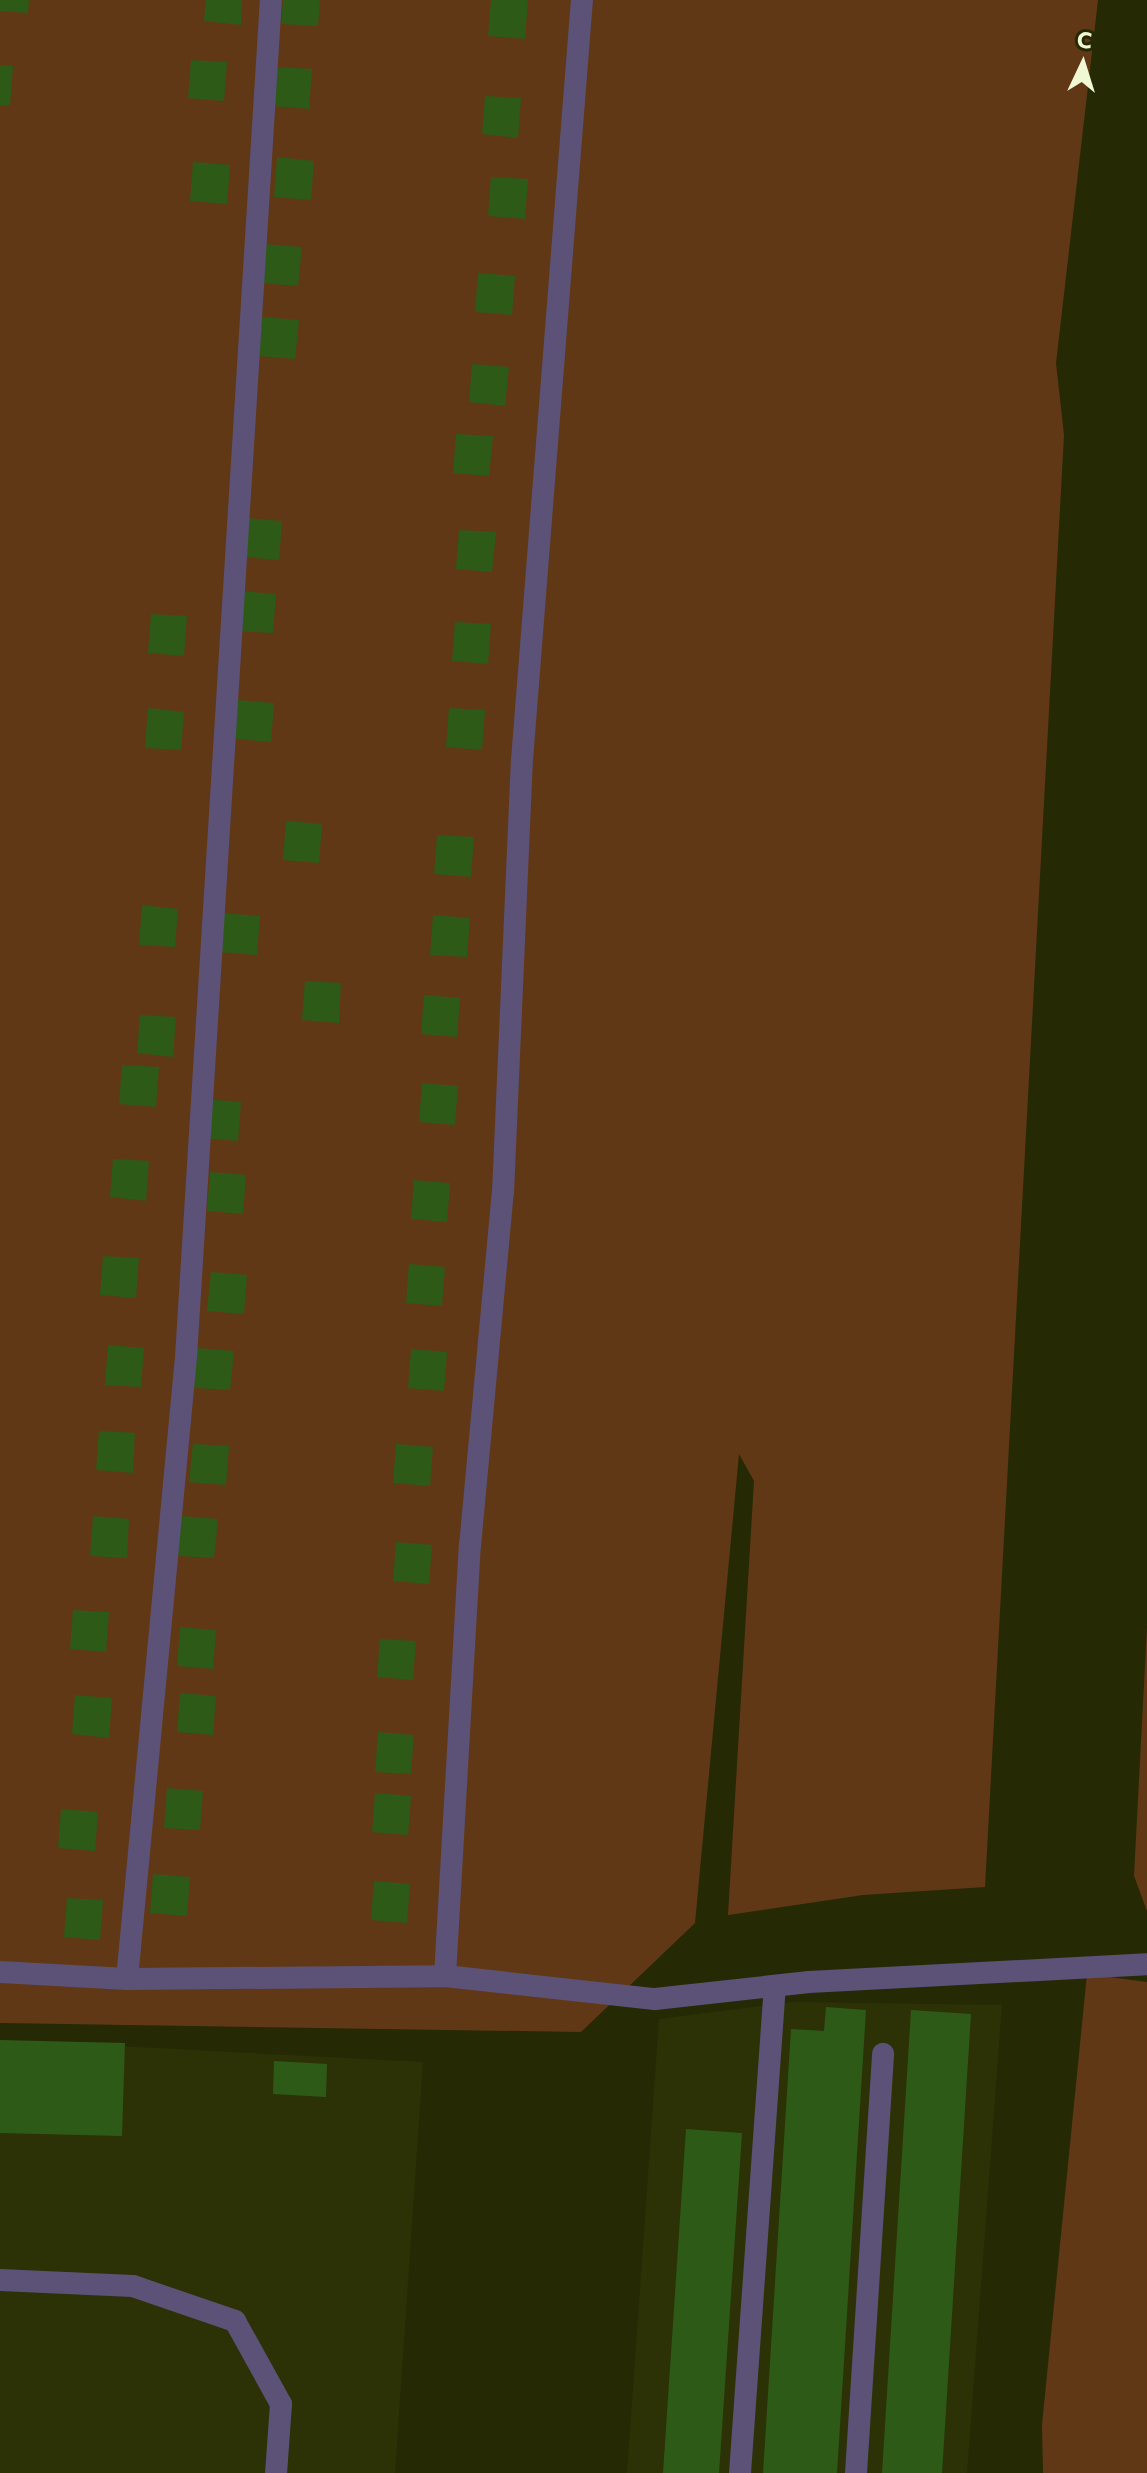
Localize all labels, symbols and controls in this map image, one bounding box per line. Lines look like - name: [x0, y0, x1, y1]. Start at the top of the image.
- north arrow: [1043, 24, 1123, 104]
- text: С: [1076, 26, 1093, 54]

